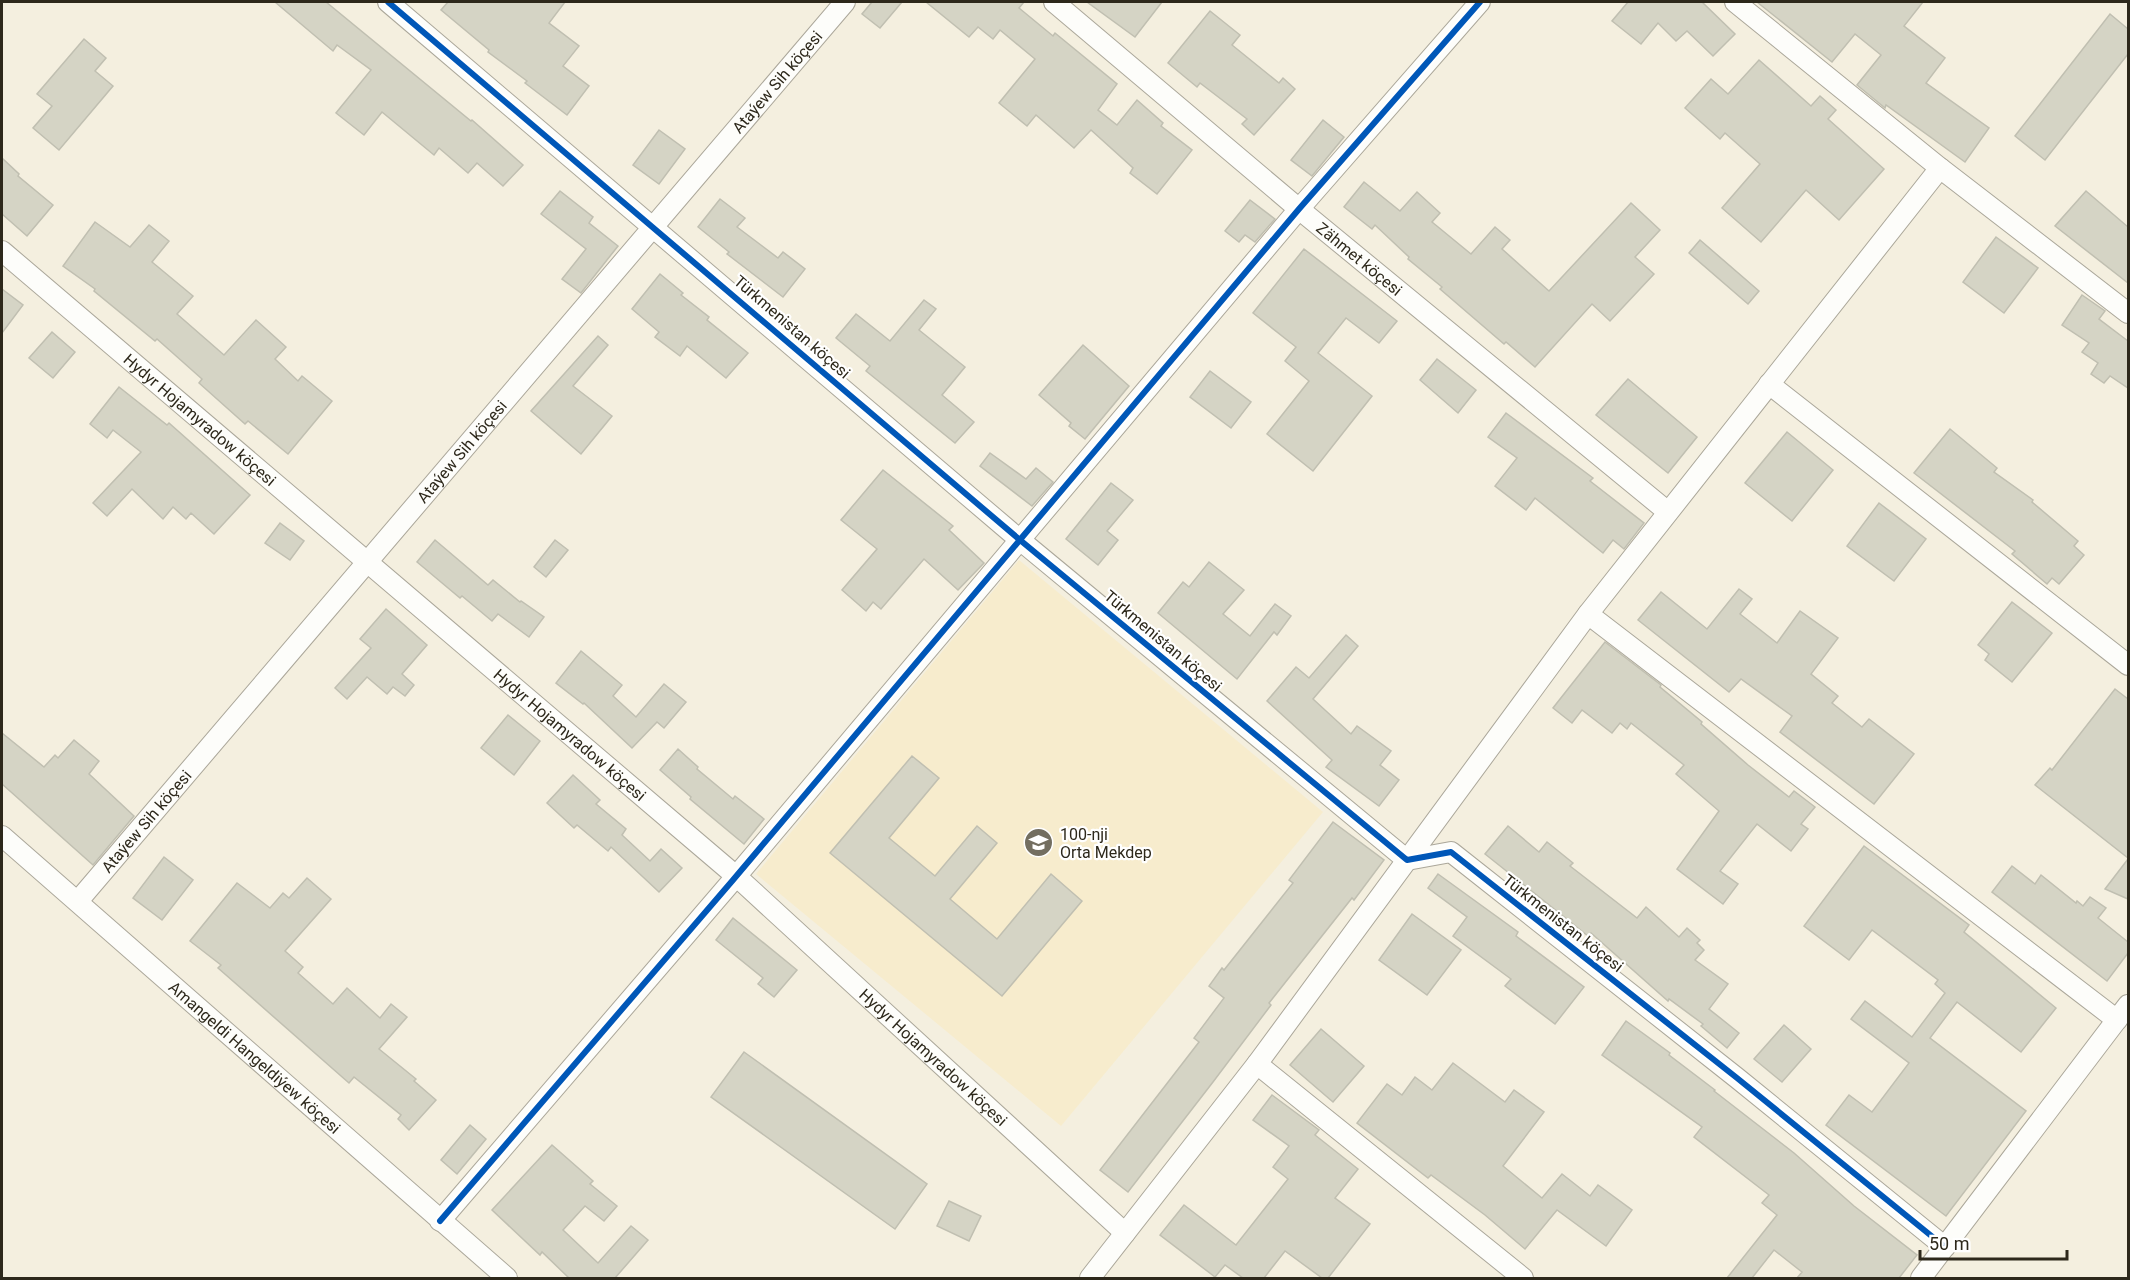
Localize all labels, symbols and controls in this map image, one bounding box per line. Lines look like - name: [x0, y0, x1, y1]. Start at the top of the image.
- street label: Ataýew Sih köçesi: [728, 27, 826, 137]
- street label: Zähmet köçesi: [1313, 218, 1406, 299]
- street label: Türkmenistan köçesi: [730, 271, 854, 383]
- street label: Hydyr Hojamyradow köçesi: [120, 350, 280, 490]
- street label: Ataýew Sih köçesi: [413, 396, 511, 506]
- street label: Türkmenistan köçesi: [1100, 586, 1226, 696]
- street label: Hydyr Hojamyradow köçesi: [490, 665, 650, 805]
- street label: Ataýew Sih köçesi: [97, 766, 195, 876]
- place label: 100-nji Orta Mekdep: [1060, 825, 1152, 862]
- school or university icon: 100-nji Orta Mekdep: [1023, 827, 1055, 859]
- street label: Türkmenistan köçesi: [1499, 870, 1627, 976]
- street label: Amangeldi Hangeldiýew köçesi: [165, 977, 345, 1137]
- street label: Hydyr Hojamyradow köçesi: [856, 985, 1011, 1130]
- scale bar: [1920, 1223, 2067, 1261]
- text: 50 m: [1929, 1233, 1969, 1254]

